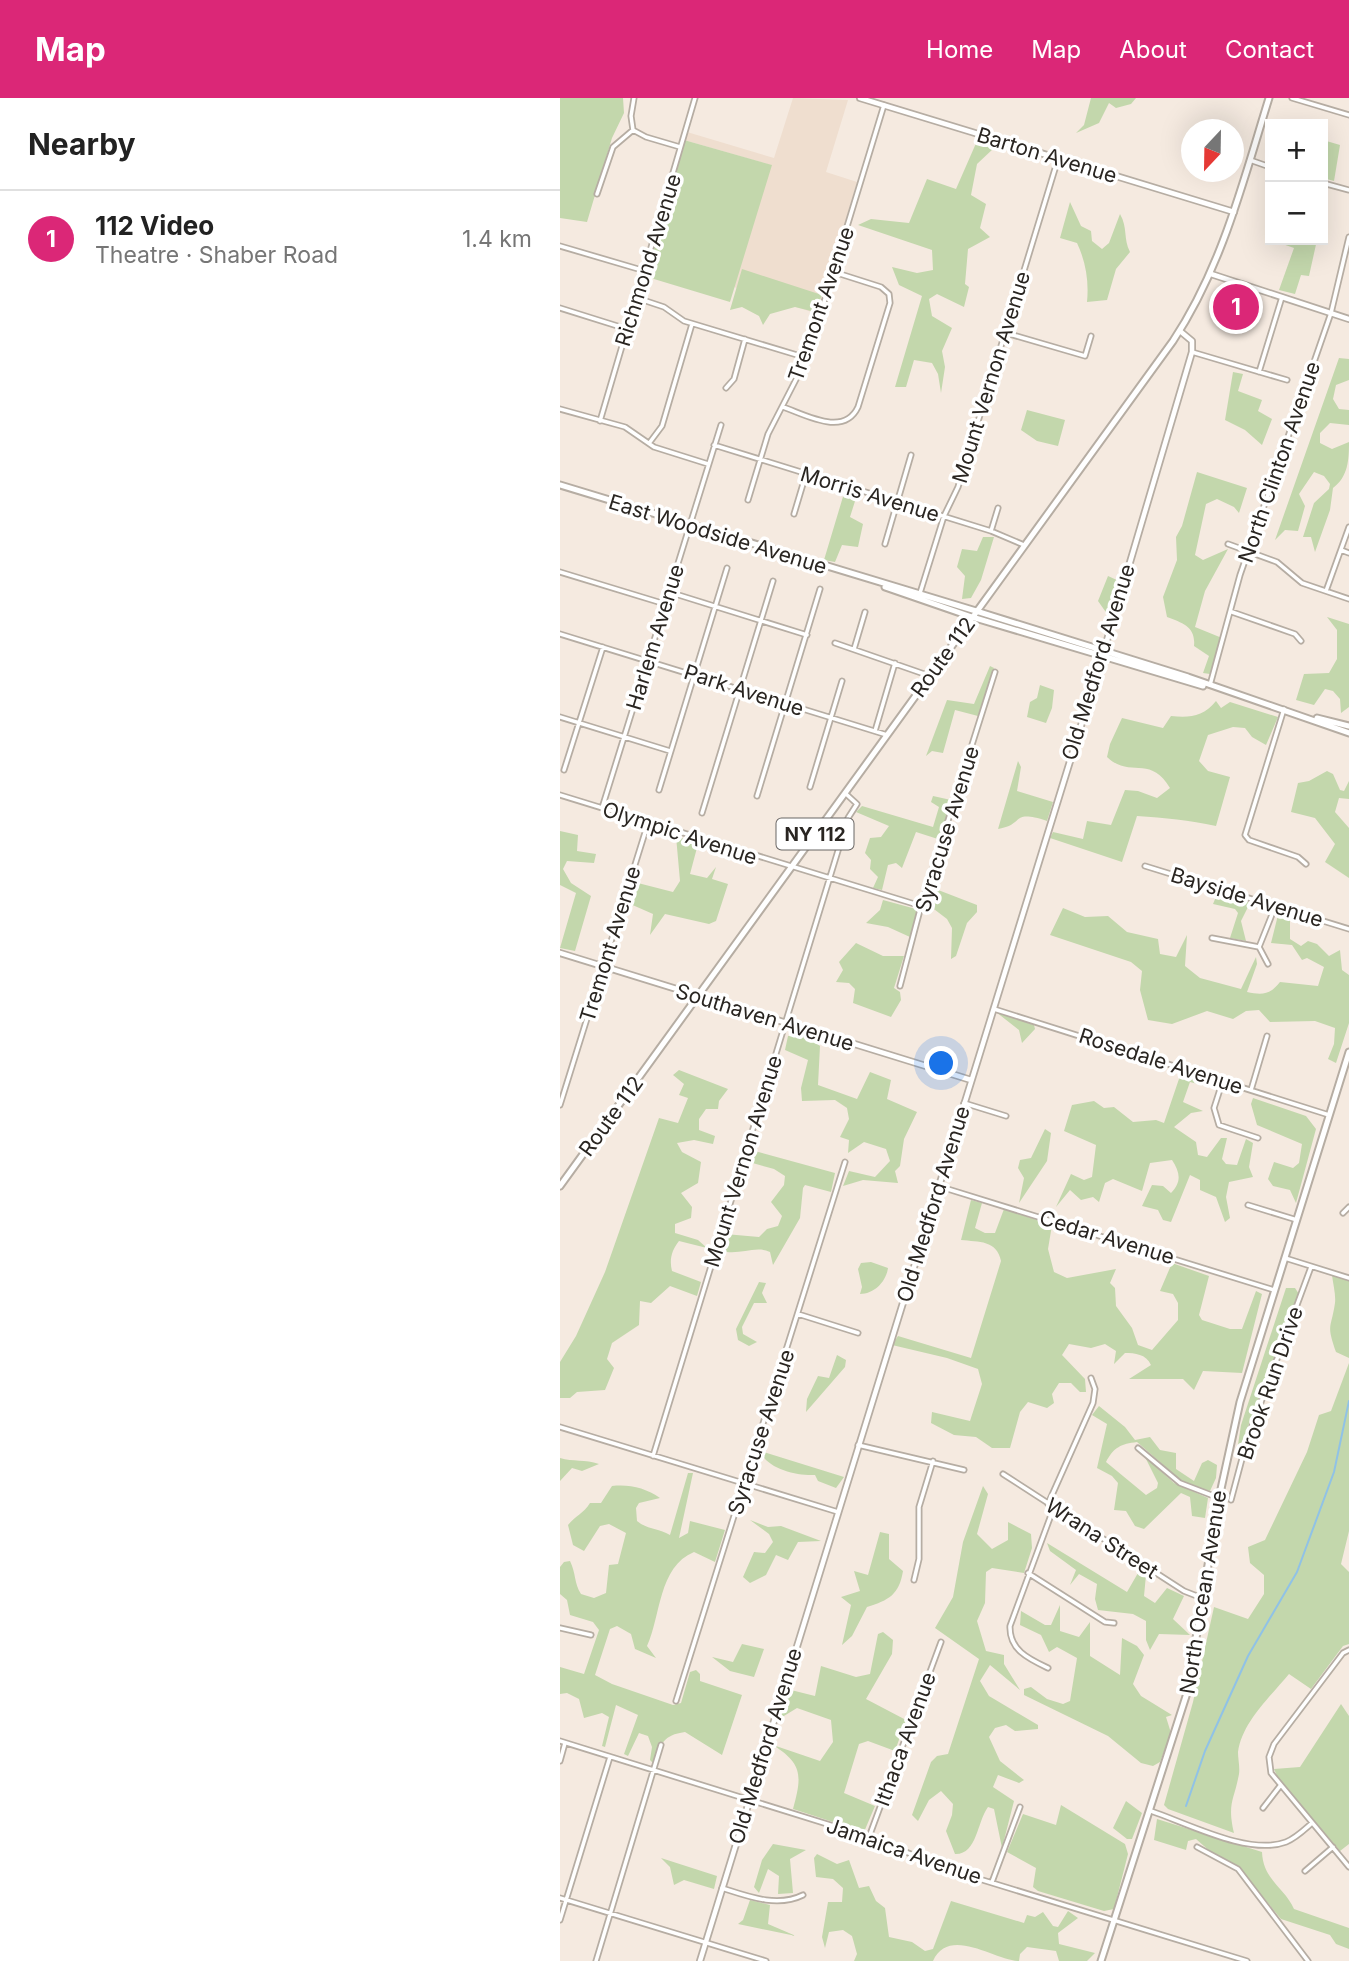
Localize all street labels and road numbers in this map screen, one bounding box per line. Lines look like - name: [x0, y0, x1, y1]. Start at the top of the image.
- street label: Barton Avenue: [974, 122, 1120, 188]
- street label: Richmond Avenue: [610, 171, 686, 349]
- street label: Tremont Avenue: [783, 223, 859, 385]
- street label: Mount Vernon Avenue: [947, 268, 1035, 486]
- street label: North Clinton Avenue: [1233, 358, 1325, 566]
- street label: Morris Avenue: [798, 461, 942, 527]
- street label: East Woodside Avenue: [606, 489, 830, 579]
- street label: Harlem Avenue: [621, 561, 689, 713]
- street label: Old Medford Avenue: [1056, 561, 1140, 763]
- street label: Route 112: [906, 612, 980, 702]
- street label: Park Avenue: [681, 659, 807, 721]
- street label: Syracuse Avenue: [910, 743, 984, 915]
- street label: Olympic Avenue: [600, 796, 760, 870]
- road number: NY 112: [776, 818, 854, 849]
- street label: Bayside Avenue: [1168, 862, 1326, 932]
- street label: Tremont Avenue: [574, 863, 646, 1025]
- street label: Southaven Avenue: [673, 978, 857, 1056]
- street label: Rosedale Avenue: [1076, 1023, 1246, 1099]
- street label: Mount Vernon Avenue: [699, 1052, 787, 1270]
- street label: Route 112: [574, 1071, 648, 1161]
- street label: Old Medford Avenue: [891, 1103, 975, 1305]
- street label: Cedar Avenue: [1036, 1205, 1178, 1269]
- street label: Brook Run Drive: [1232, 1303, 1308, 1463]
- street label: Syracuse Avenue: [722, 1346, 800, 1518]
- street label: North Ocean Avenue: [1175, 1488, 1231, 1696]
- street label: Wrana Street: [1041, 1492, 1163, 1584]
- street label: Old Medford Avenue: [723, 1645, 807, 1847]
- street label: Ithaca Avenue: [869, 1669, 941, 1809]
- street label: Jamaica Avenue: [823, 1813, 985, 1889]

